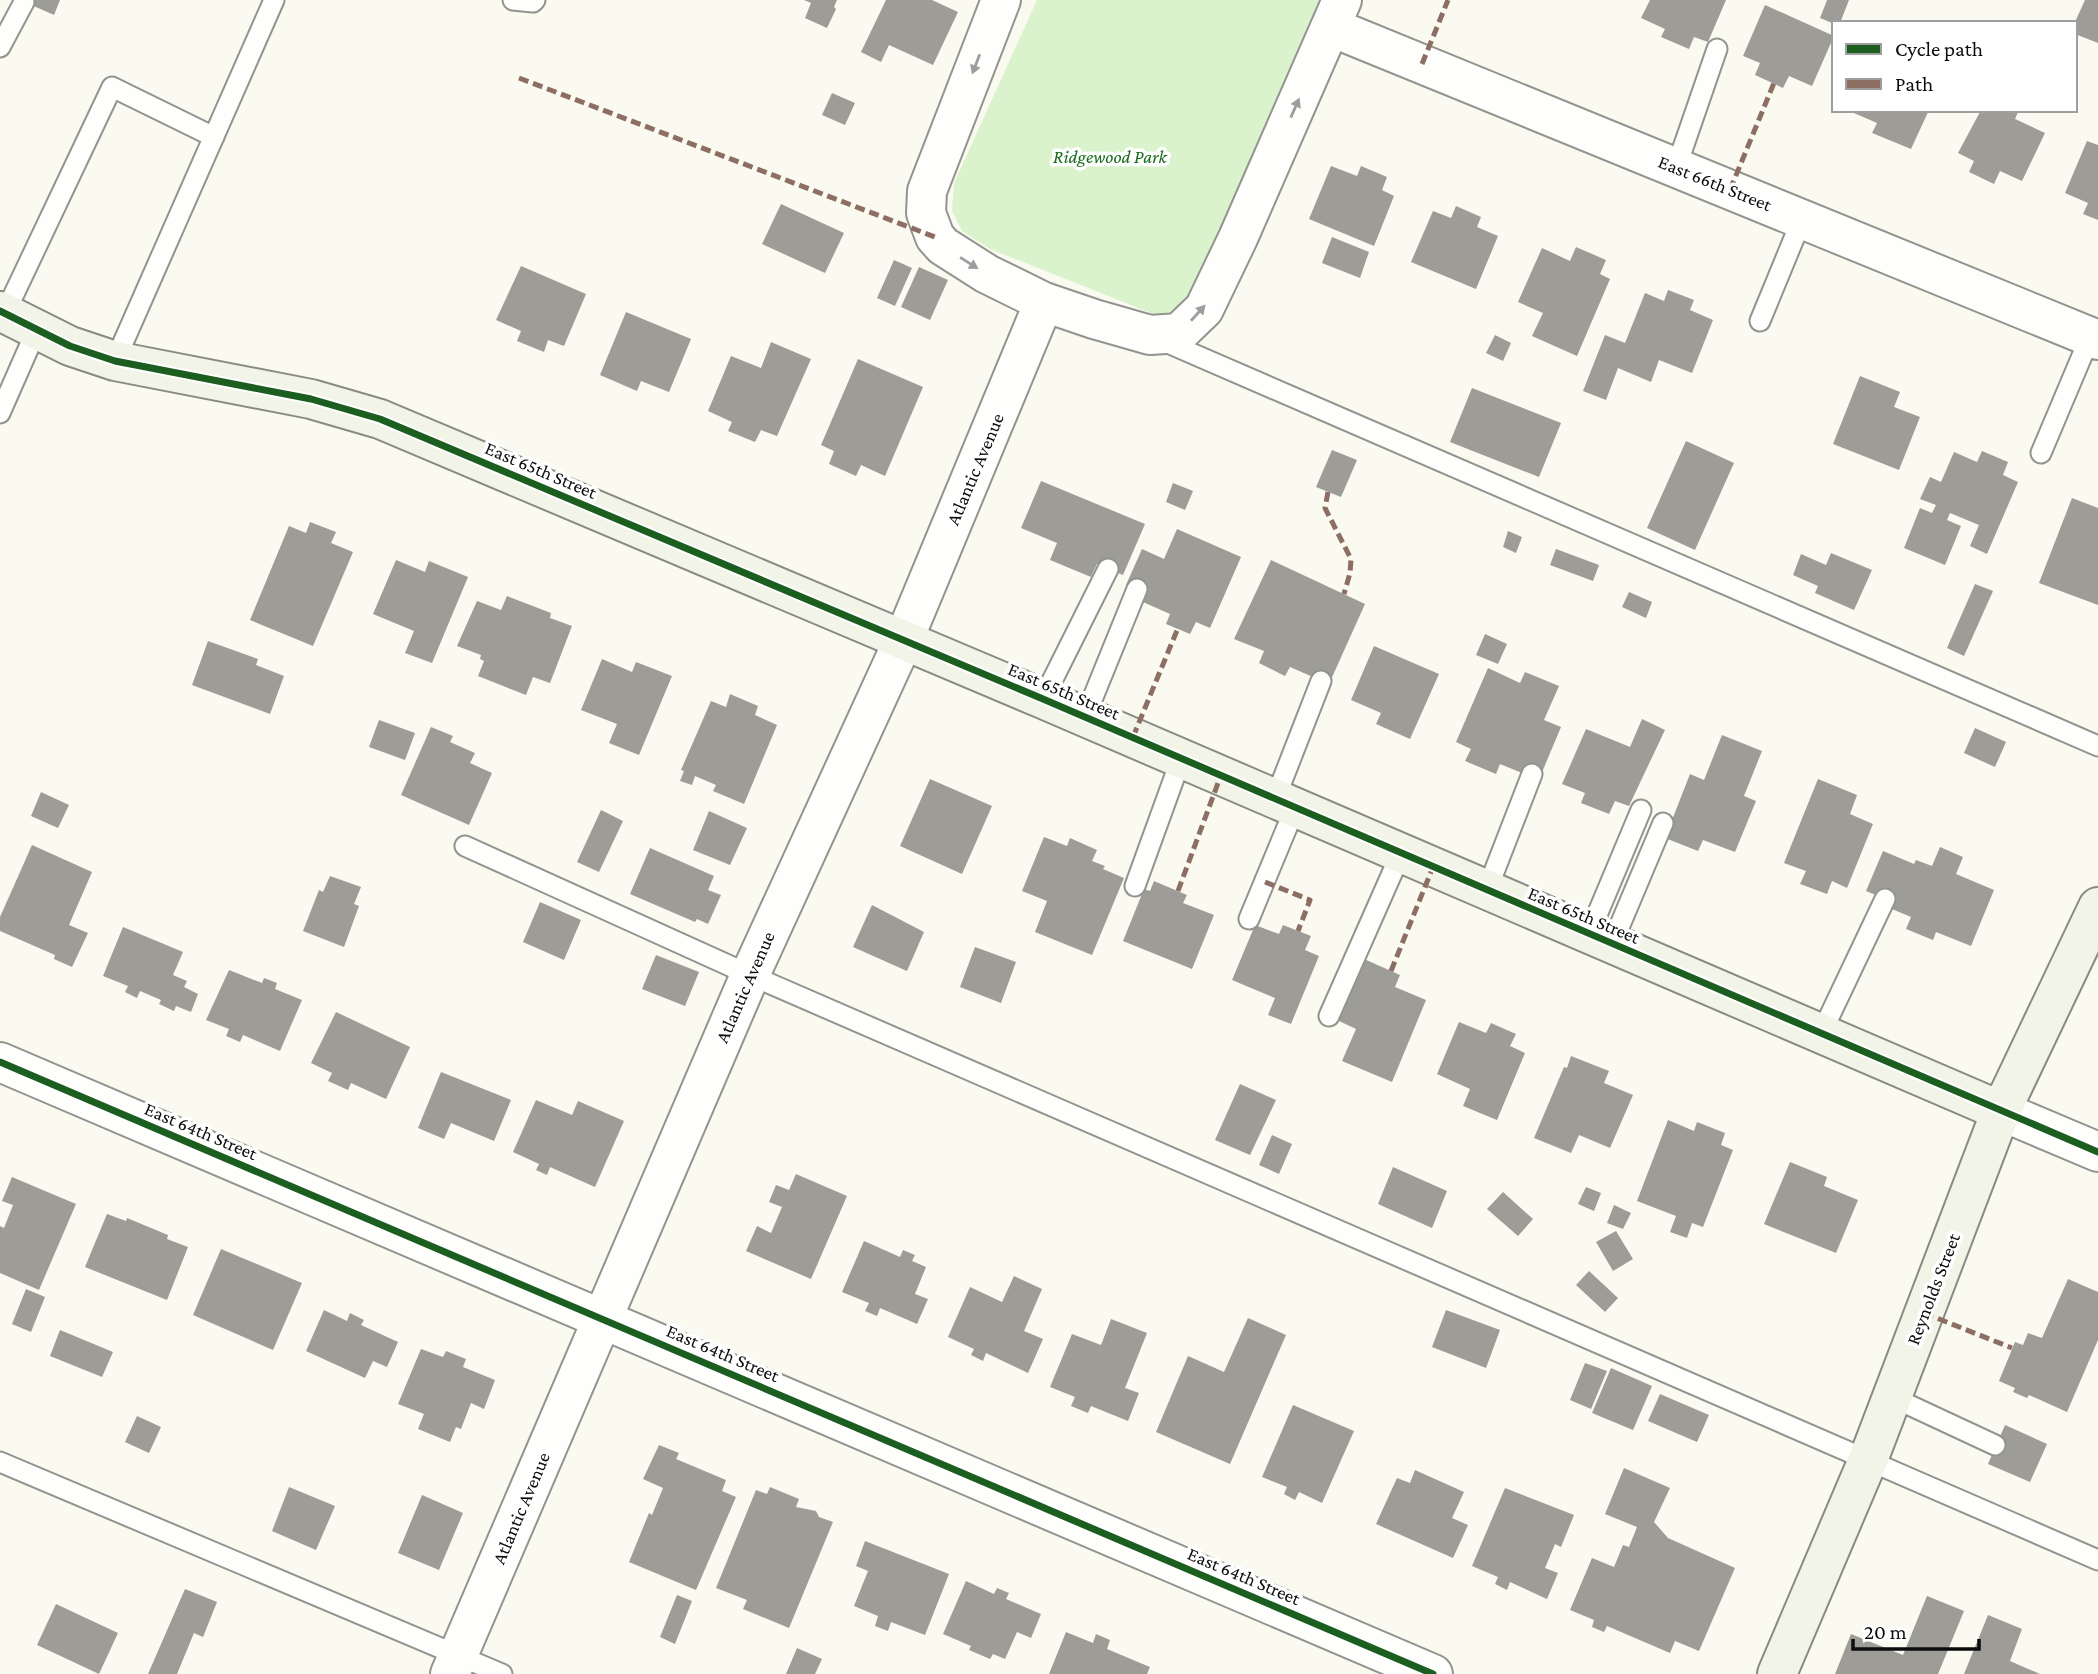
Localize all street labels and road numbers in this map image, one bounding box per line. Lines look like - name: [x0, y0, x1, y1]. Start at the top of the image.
- street label: East 66th Street: [1655, 151, 1775, 216]
- street label: Atlantic Avenue: [942, 410, 1008, 528]
- street label: East 65th Street: [482, 437, 601, 503]
- street label: East 65th Street: [1005, 658, 1124, 724]
- street label: East 65th Street: [1525, 882, 1644, 948]
- street label: Atlantic Avenue: [711, 928, 779, 1046]
- street label: East 64th Street: [142, 1098, 261, 1164]
- street label: Reynolds Street: [1902, 1230, 1964, 1348]
- street label: East 64th Street: [664, 1320, 783, 1386]
- street label: Atlantic Avenue: [488, 1449, 554, 1567]
- street label: East 64th Street: [1185, 1543, 1304, 1609]

